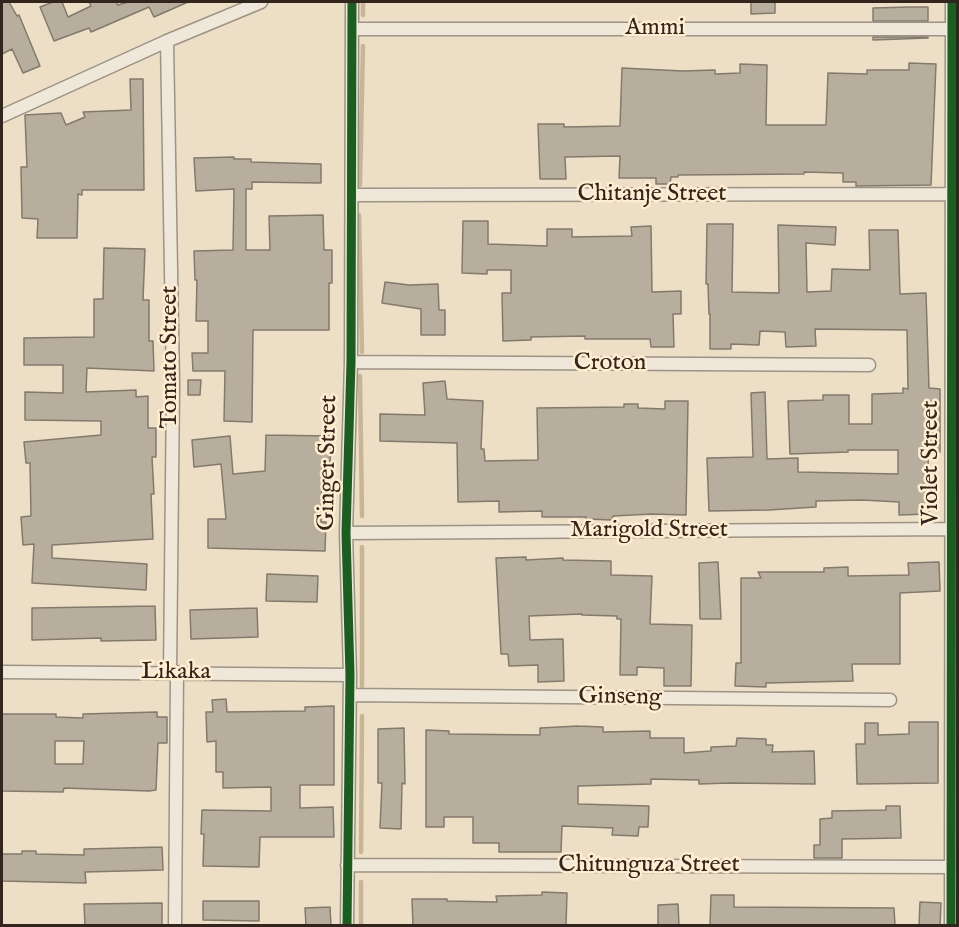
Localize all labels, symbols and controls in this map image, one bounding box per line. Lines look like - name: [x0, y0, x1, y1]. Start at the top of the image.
- street label: Ammi: [625, 15, 685, 43]
- street label: Chitanje Street: [577, 181, 727, 209]
- street label: Tomato Street: [157, 285, 185, 429]
- street label: Croton: [574, 350, 646, 378]
- street label: Ginger Street: [313, 395, 345, 531]
- street label: Violet Street: [918, 400, 946, 526]
- street label: Marigold Street: [570, 517, 728, 545]
- street label: Likaka: [141, 659, 211, 687]
- street label: Ginseng: [578, 683, 662, 713]
- street label: Chitunguza Street: [558, 852, 740, 880]

